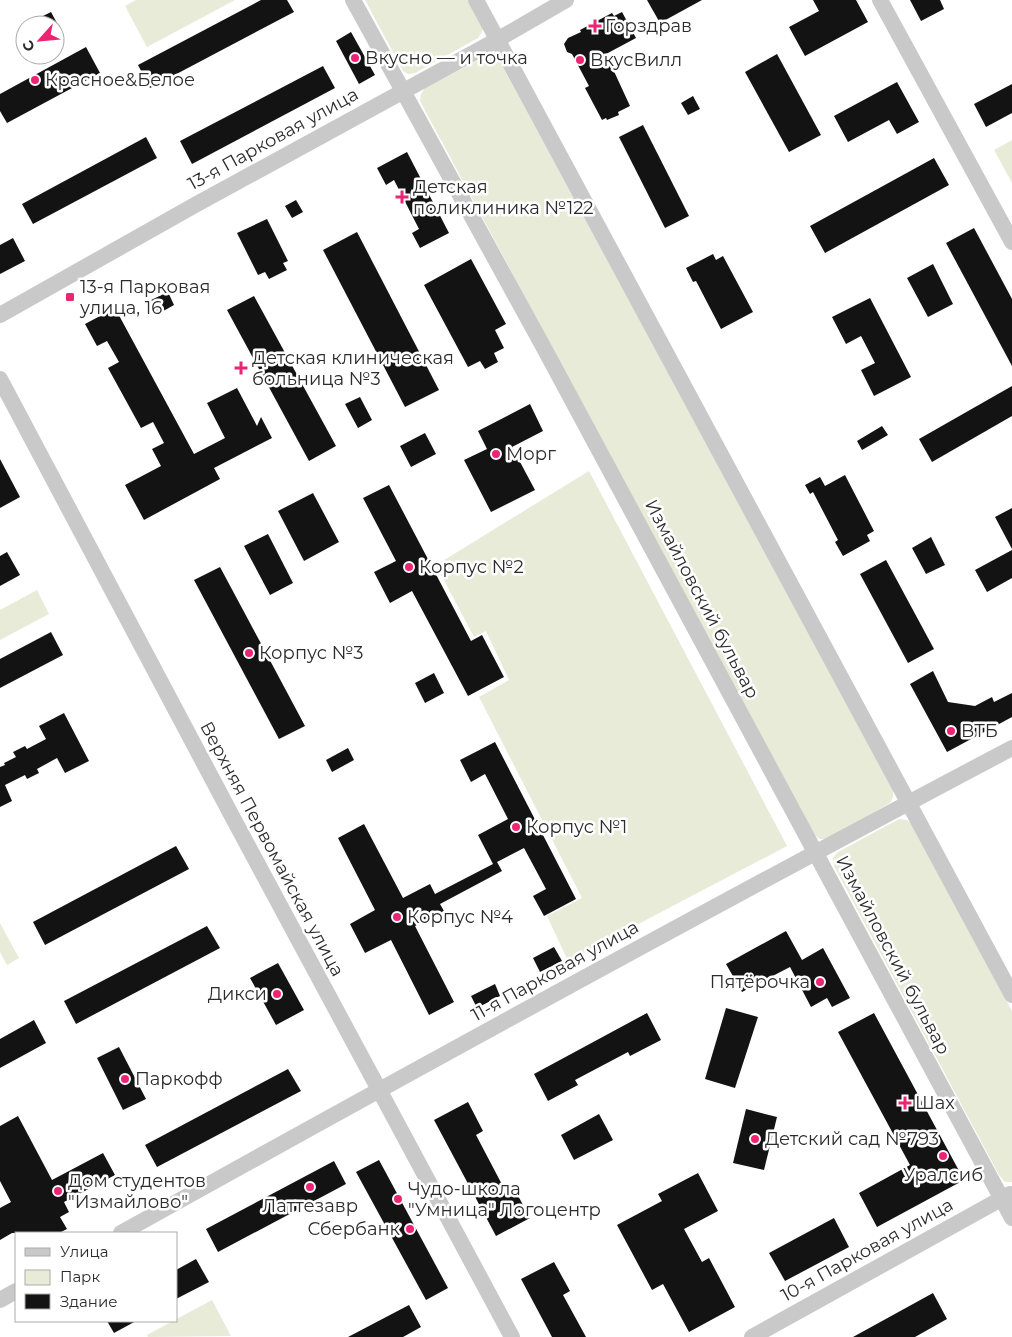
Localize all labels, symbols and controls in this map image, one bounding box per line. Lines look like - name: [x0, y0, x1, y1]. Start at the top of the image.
- north arrow: [15, 15, 65, 65]
- place label: Горздрав: [605, 15, 692, 37]
- marker: Горздрав: [589, 20, 601, 32]
- text: С: [18, 37, 39, 55]
- place label: Вкусно — и точка: [365, 47, 528, 69]
- place label: ВкусВилл: [590, 49, 682, 71]
- marker: Вкусно — и точка: [349, 52, 361, 64]
- marker: ВкусВилл: [574, 54, 586, 66]
- place label: Красное&Белое: [45, 69, 195, 91]
- marker: Красное&Белое: [29, 74, 41, 86]
- street label: 13-я Парковая улица: [184, 83, 362, 195]
- place label: Детская поликлиника №122: [413, 176, 594, 219]
- marker: Детская поликлиника №122: [395, 190, 409, 204]
- place label: 13-я Парковая улица, 16: [79, 276, 210, 319]
- marker: 13-я Парковая улица, 16: [64, 291, 76, 303]
- place label: Детская клиническая больница №3: [252, 347, 454, 390]
- marker: Детская клиническая больница №3: [234, 361, 248, 375]
- place label: Морг: [506, 443, 556, 465]
- marker: Морг: [490, 448, 502, 460]
- street label: Измайловский бульвар: [640, 496, 764, 702]
- place label: Корпус №2: [419, 556, 524, 578]
- marker: Корпус №2: [403, 561, 415, 573]
- place label: Корпус №3: [259, 642, 363, 664]
- marker: Корпус №3: [243, 647, 255, 659]
- street label: Верхняя Первомайская улица: [195, 718, 349, 980]
- place label: ВТБ: [961, 720, 998, 742]
- marker: ВТБ: [945, 725, 957, 737]
- place label: Корпус №1: [526, 816, 627, 838]
- marker: Корпус №1: [510, 821, 522, 833]
- street label: Измайловский бульвар: [831, 852, 955, 1058]
- place label: Корпус №4: [407, 906, 513, 928]
- marker: Корпус №4: [391, 911, 403, 923]
- street label: 11-я Парковая улица: [468, 916, 642, 1026]
- place label: Пятёрочка: [710, 971, 810, 993]
- marker: Пятёрочка: [814, 976, 826, 988]
- place label: Дикси: [208, 983, 267, 1005]
- marker: Дикси: [271, 988, 283, 1000]
- place label: Паркофф: [135, 1068, 223, 1090]
- marker: Паркофф: [119, 1073, 131, 1085]
- place label: Шах: [915, 1092, 955, 1114]
- marker: Шах: [899, 1097, 911, 1109]
- place label: Детский сад №793: [765, 1128, 939, 1150]
- marker: Детский сад №793: [749, 1133, 761, 1145]
- marker: Уралсиб: [937, 1150, 949, 1162]
- place label: Уралсиб: [903, 1164, 983, 1186]
- place label: Дом студентов "Измайлово": [68, 1170, 206, 1213]
- place label: Чудо-школа "Умница" Логоцентр: [408, 1178, 601, 1221]
- marker: Латтезавр: [304, 1181, 316, 1193]
- marker: Дом студентов "Измайлово": [52, 1185, 64, 1197]
- marker: Чудо-школа "Умница" Логоцентр: [392, 1193, 404, 1205]
- street label: 10-я Парковая улица: [777, 1194, 957, 1306]
- place label: Латтезавр: [262, 1195, 358, 1217]
- place label: Сбербанк: [308, 1218, 401, 1240]
- marker: Сбербанк: [404, 1223, 416, 1235]
- legend: [15, 1232, 178, 1322]
- text: Улица: [60, 1242, 108, 1261]
- text: Парк: [60, 1267, 100, 1286]
- text: Здание: [60, 1292, 118, 1311]

